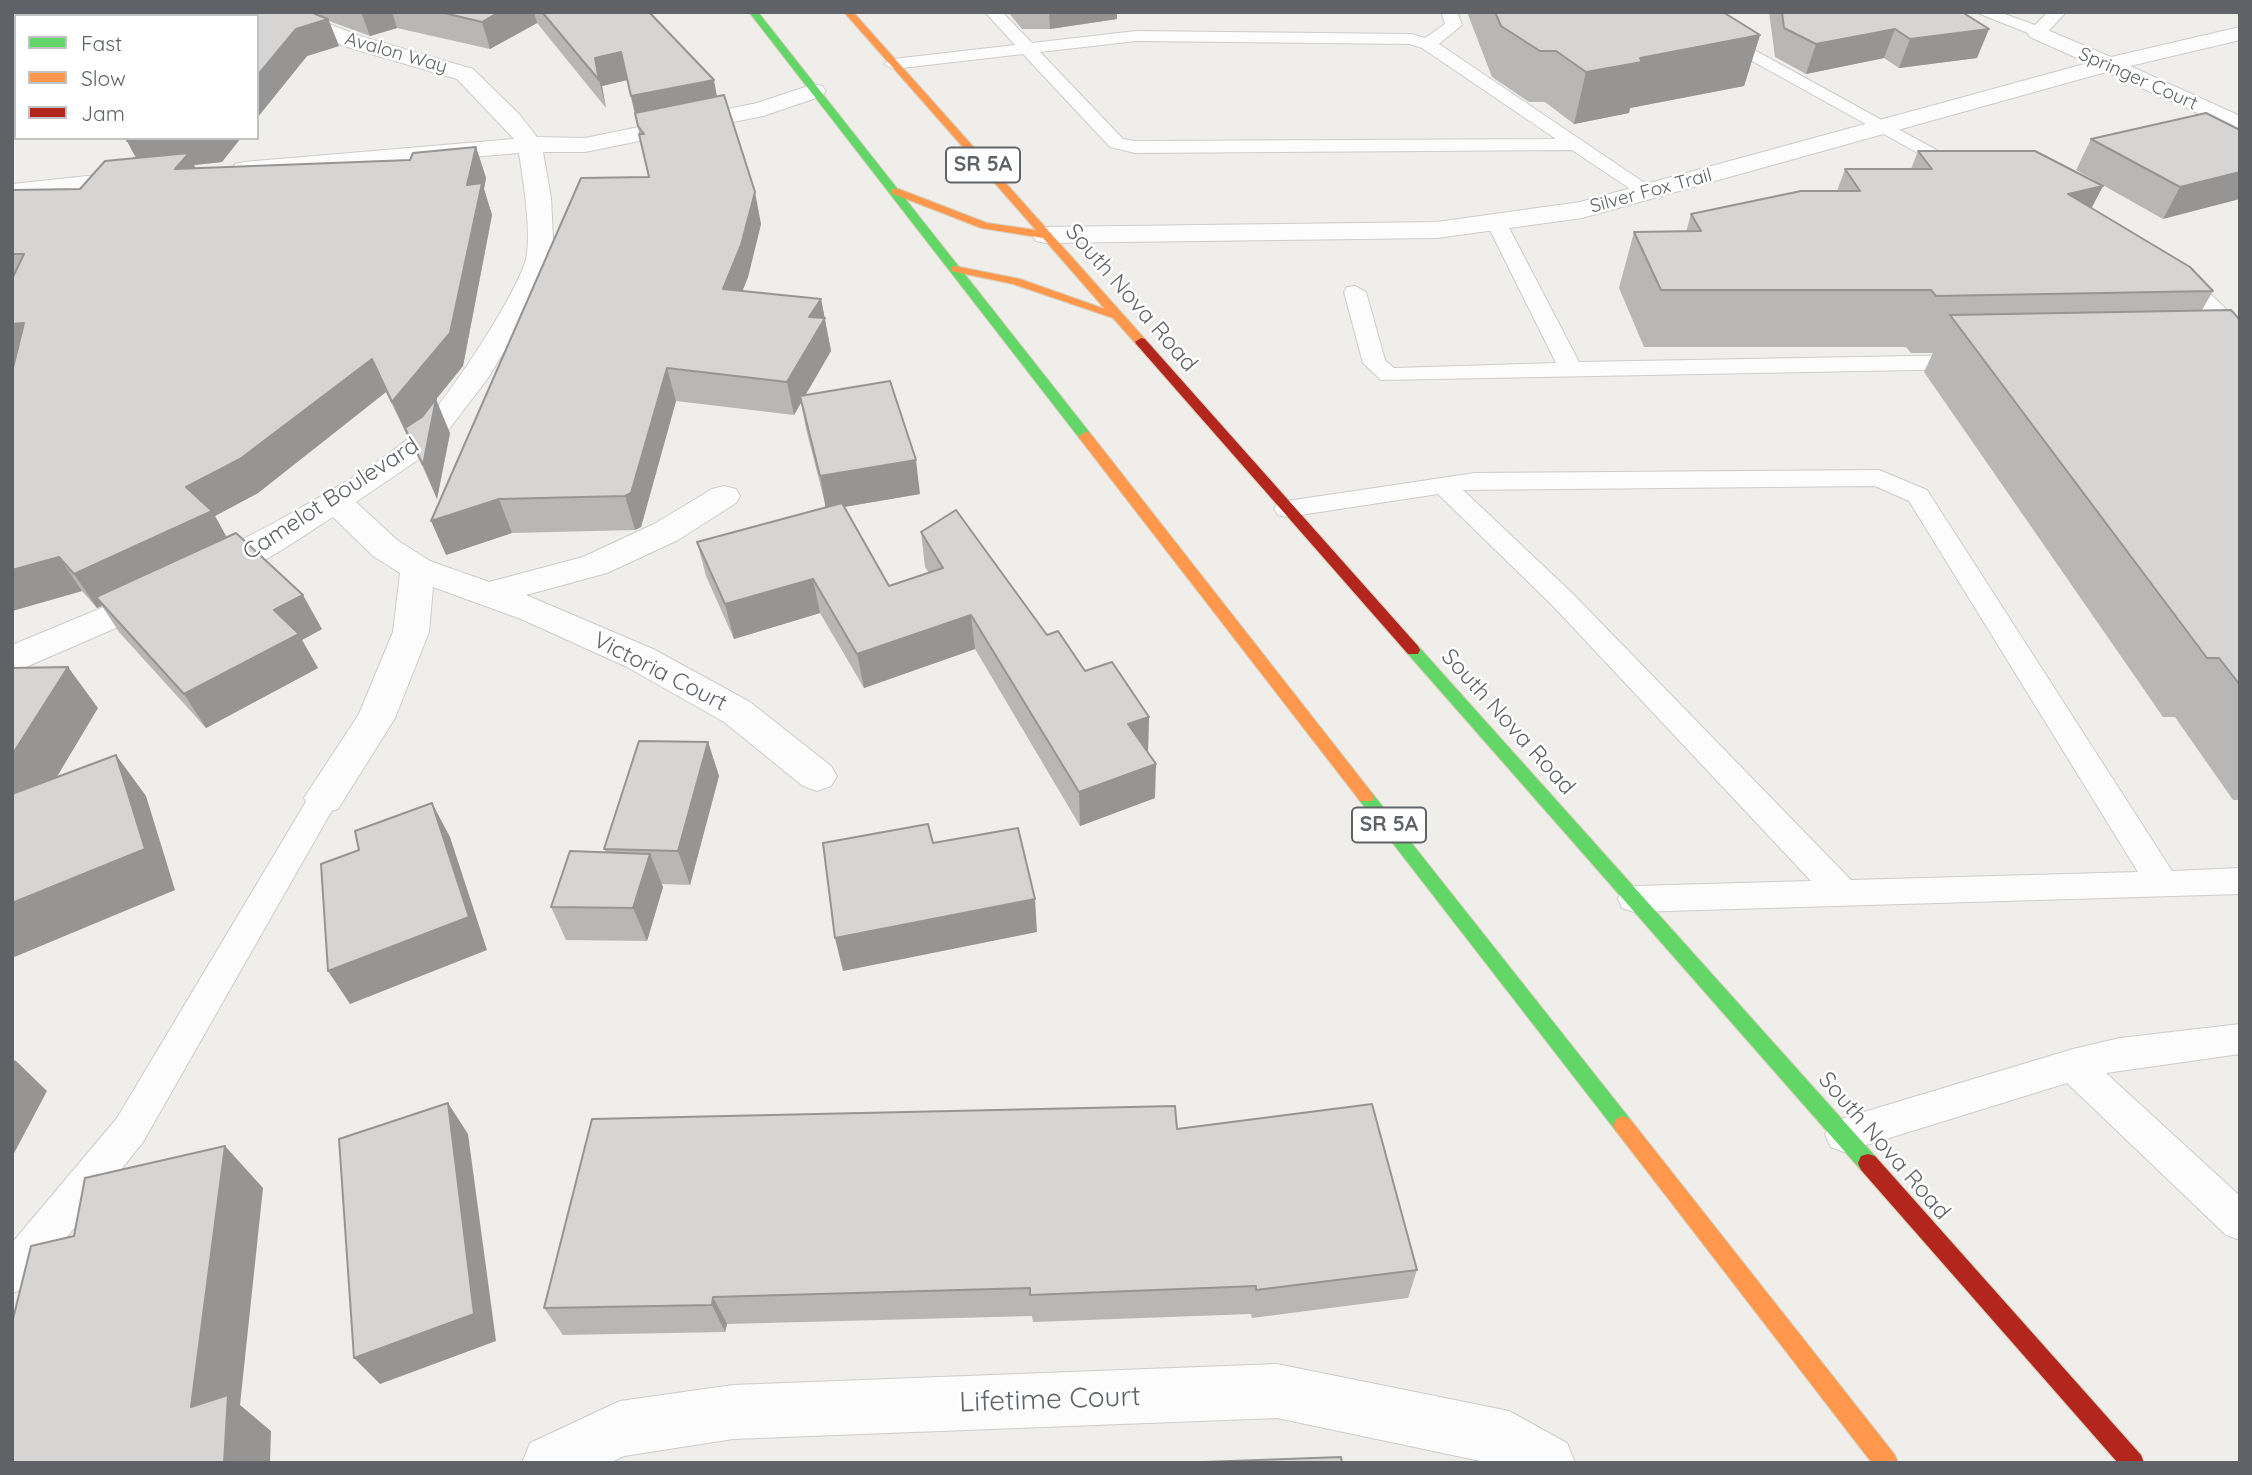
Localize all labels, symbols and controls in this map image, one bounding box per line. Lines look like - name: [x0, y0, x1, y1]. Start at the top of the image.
- legend: [14, 14, 259, 140]
- street label: Avalon Way: [342, 27, 450, 79]
- text: Fast: [81, 30, 122, 56]
- street label: Springer Court: [2075, 43, 2201, 115]
- text: Slow: [81, 65, 126, 91]
- text: Jam: [81, 100, 125, 126]
- road number: SR 5A: [946, 148, 1020, 182]
- street label: Silver Fox Trail: [1588, 164, 1714, 218]
- street label: South Nova Road: [1059, 218, 1203, 378]
- street label: Camelot Boulevard: [238, 432, 424, 566]
- street label: Victoria Court: [589, 626, 731, 718]
- street label: South Nova Road: [1435, 643, 1581, 801]
- road number: SR 5A: [1352, 808, 1426, 842]
- street label: South Nova Road: [1812, 1066, 1956, 1226]
- street label: Lifetime Court: [959, 1380, 1141, 1420]

